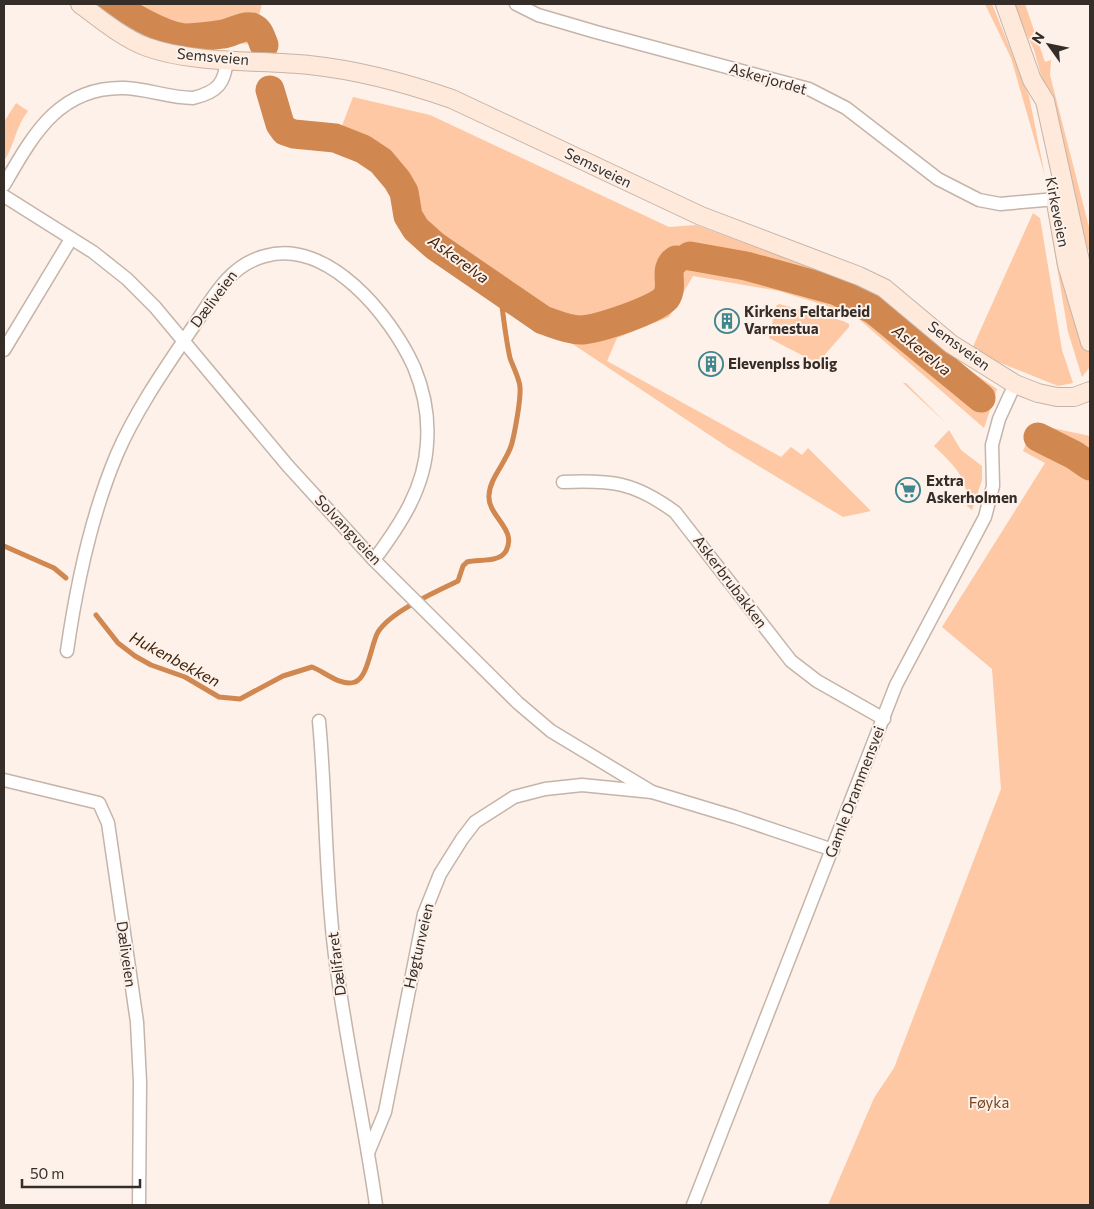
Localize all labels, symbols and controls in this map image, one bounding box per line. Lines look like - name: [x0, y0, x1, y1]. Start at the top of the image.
- north arrow: [1024, 20, 1074, 70]
- text: N: [1028, 29, 1048, 47]
- street label: Semsveien: [176, 44, 250, 68]
- street label: Askerjordet: [727, 58, 809, 98]
- street label: Semsveien: [562, 143, 635, 191]
- street label: Kirkeveien: [1042, 175, 1074, 248]
- water label: Askerelva: [425, 230, 493, 287]
- street label: Dæliveien: [186, 266, 240, 330]
- place label: Kirkens Feltarbeid Varmestua: [744, 302, 870, 337]
- building icon: Kirkens Feltarbeid Varmestua: [714, 308, 740, 334]
- street label: Semsveien: [925, 317, 994, 374]
- water label: Askerelva: [888, 320, 956, 379]
- building icon: Elevenplss bolig: [698, 351, 724, 377]
- place label: Elevenplss bolig: [728, 354, 837, 372]
- place label: Extra Askerholmen: [926, 471, 1017, 506]
- supermarket icon: Extra Askerholmen: [895, 477, 921, 503]
- street label: Solvangveien: [312, 490, 386, 568]
- street label: Askerbrubakken: [690, 532, 771, 631]
- water label: Hukenbekken: [127, 627, 224, 690]
- street label: Gamle Drammensvei: [821, 723, 888, 860]
- street label: Høgtunveien: [399, 901, 437, 990]
- street label: Dæliveien: [113, 920, 141, 988]
- street label: Dælifaret: [323, 931, 349, 997]
- park label: Føyka: [969, 1093, 1009, 1111]
- scale bar: [22, 1156, 140, 1188]
- text: 50 m: [30, 1164, 64, 1182]

